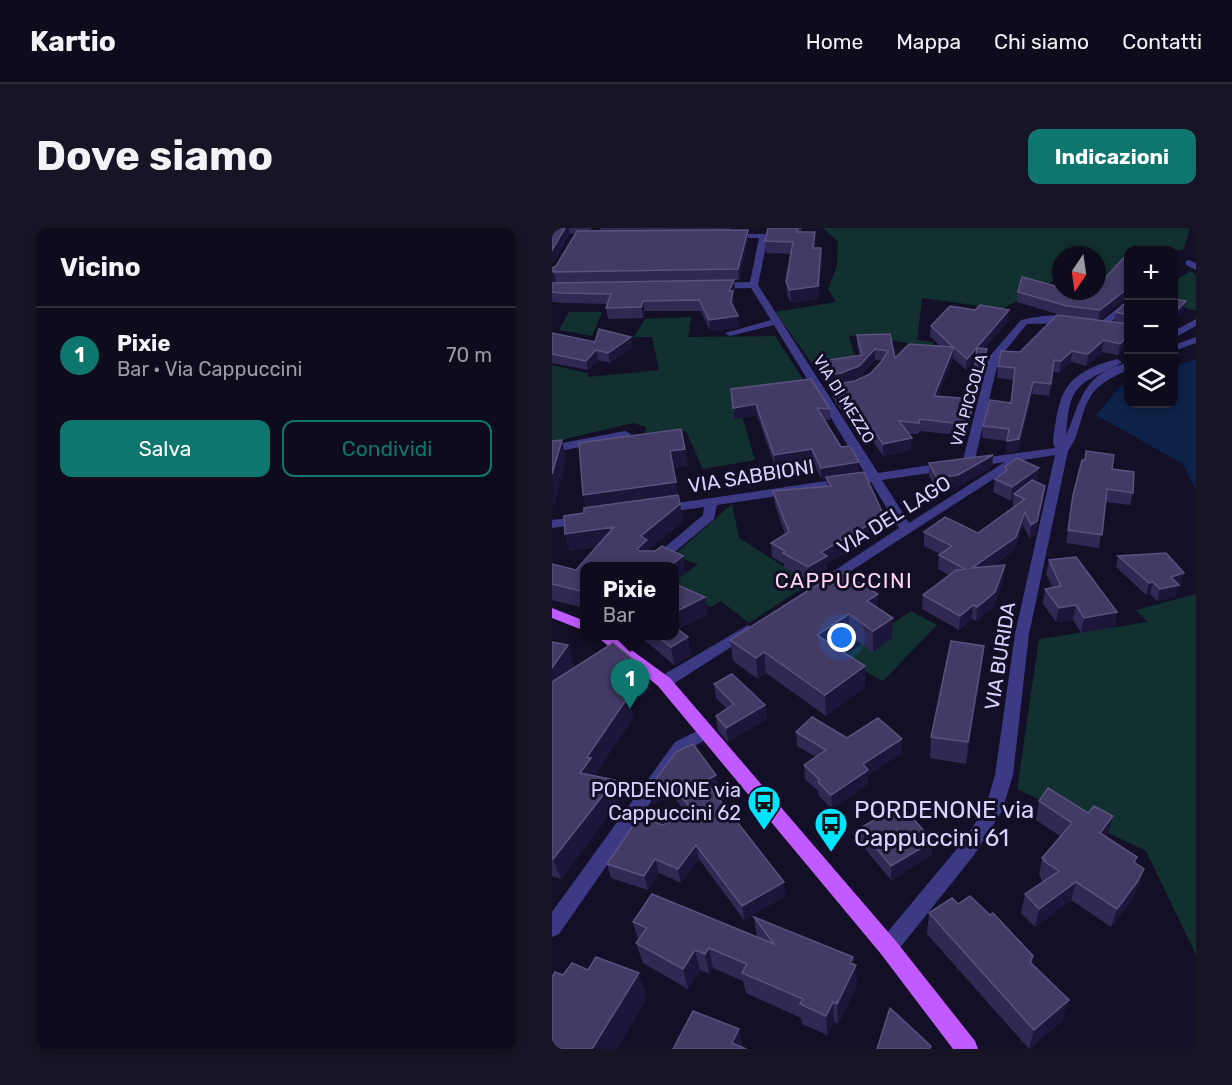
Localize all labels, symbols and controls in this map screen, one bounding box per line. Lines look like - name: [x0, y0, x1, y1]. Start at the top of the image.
- text: Kartio: [30, 25, 116, 58]
- text: Home: [806, 29, 863, 54]
- text: Mappa: [896, 29, 961, 54]
- text: Chi siamo: [994, 29, 1089, 54]
- text: Contatti: [1122, 29, 1202, 54]
- button: Indicazioni: [1028, 129, 1196, 184]
- text: Dove siamo: [36, 131, 273, 181]
- north arrow: [1052, 246, 1106, 300]
- map controls: [1124, 246, 1178, 408]
- button: +: [1124, 246, 1178, 300]
- text: Vicino: [60, 252, 141, 283]
- button: −: [1124, 300, 1178, 354]
- text: Pixie: [117, 330, 170, 357]
- text: 1: [75, 343, 84, 367]
- text: 70 m: [446, 343, 492, 367]
- street label: VIA DI MEZZO: [809, 351, 879, 447]
- street label: VIA PICCOLA: [947, 351, 991, 449]
- button: layers: [1124, 354, 1178, 408]
- text: Bar · Via Cappuccini: [117, 357, 302, 381]
- button: Salva: [60, 420, 270, 477]
- button: Condividi: [282, 420, 492, 477]
- street label: VIA SABBIONI: [686, 454, 816, 498]
- street label: VIA DEL LAGO: [833, 471, 955, 559]
- popup: [580, 562, 679, 640]
- district label: CAPPUCCINI: [775, 568, 913, 593]
- text: Pixie: [603, 576, 656, 603]
- street label: VIA BURIDA: [980, 600, 1020, 712]
- text: Bar: [603, 603, 635, 627]
- your location: [827, 623, 856, 652]
- pin: 1: [610, 660, 650, 709]
- place label: PORDENONE via Cappuccini 62: [591, 778, 741, 825]
- bus stop icon: PORDENONE via Cappuccini 62: [746, 784, 782, 831]
- place label: PORDENONE via Cappuccini 61: [854, 796, 1034, 852]
- bus stop icon: PORDENONE via Cappuccini 61: [813, 806, 849, 853]

